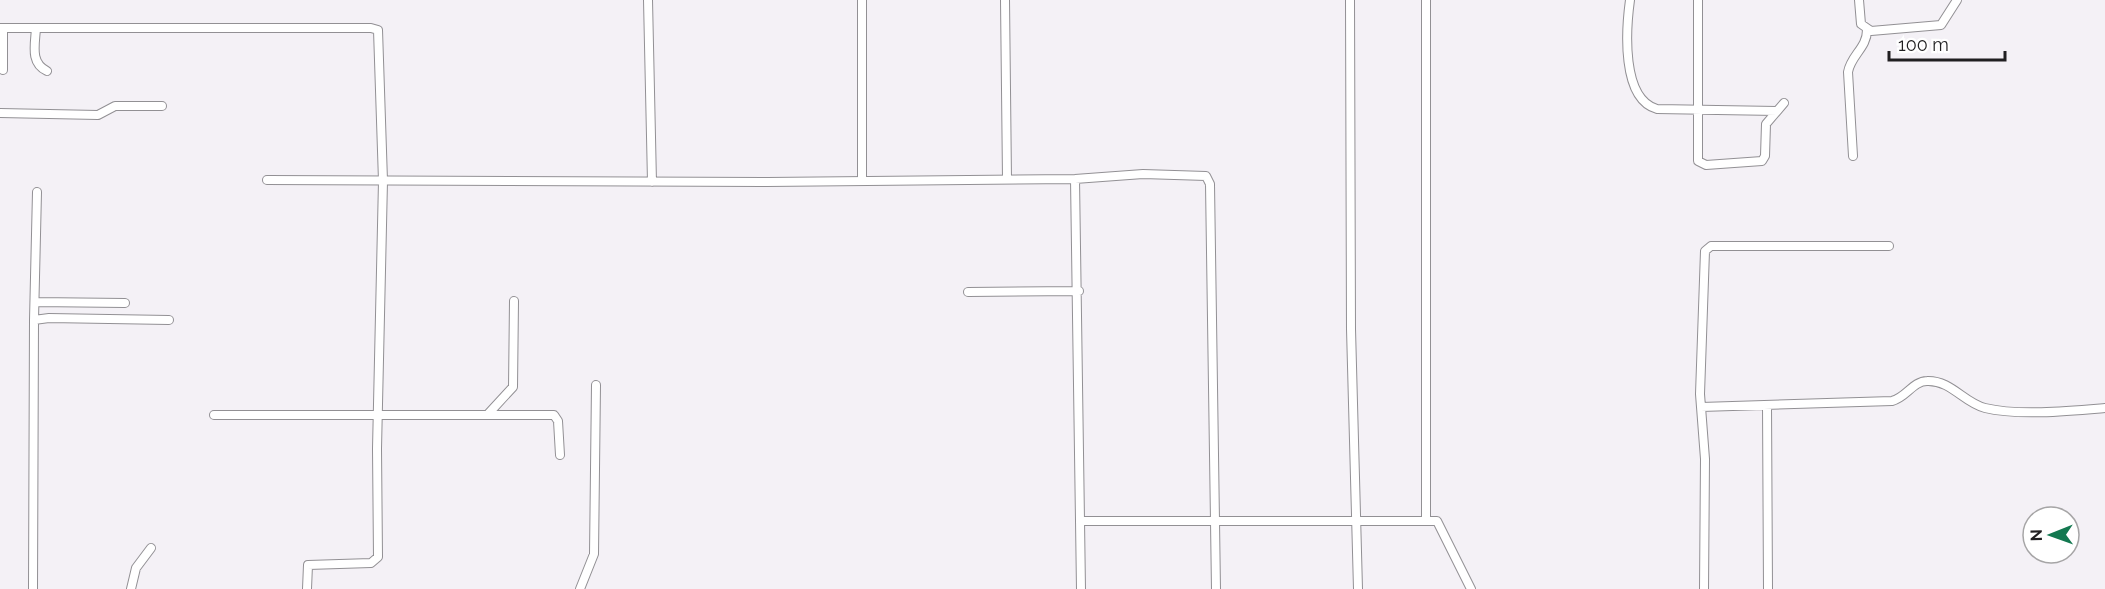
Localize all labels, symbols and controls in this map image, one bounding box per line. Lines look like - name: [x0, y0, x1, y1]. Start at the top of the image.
- scale bar: [1889, 24, 2004, 62]
- text: 100 m: [1898, 34, 1949, 55]
- north arrow: [2021, 505, 2081, 565]
- text: N: [2027, 529, 2046, 542]

